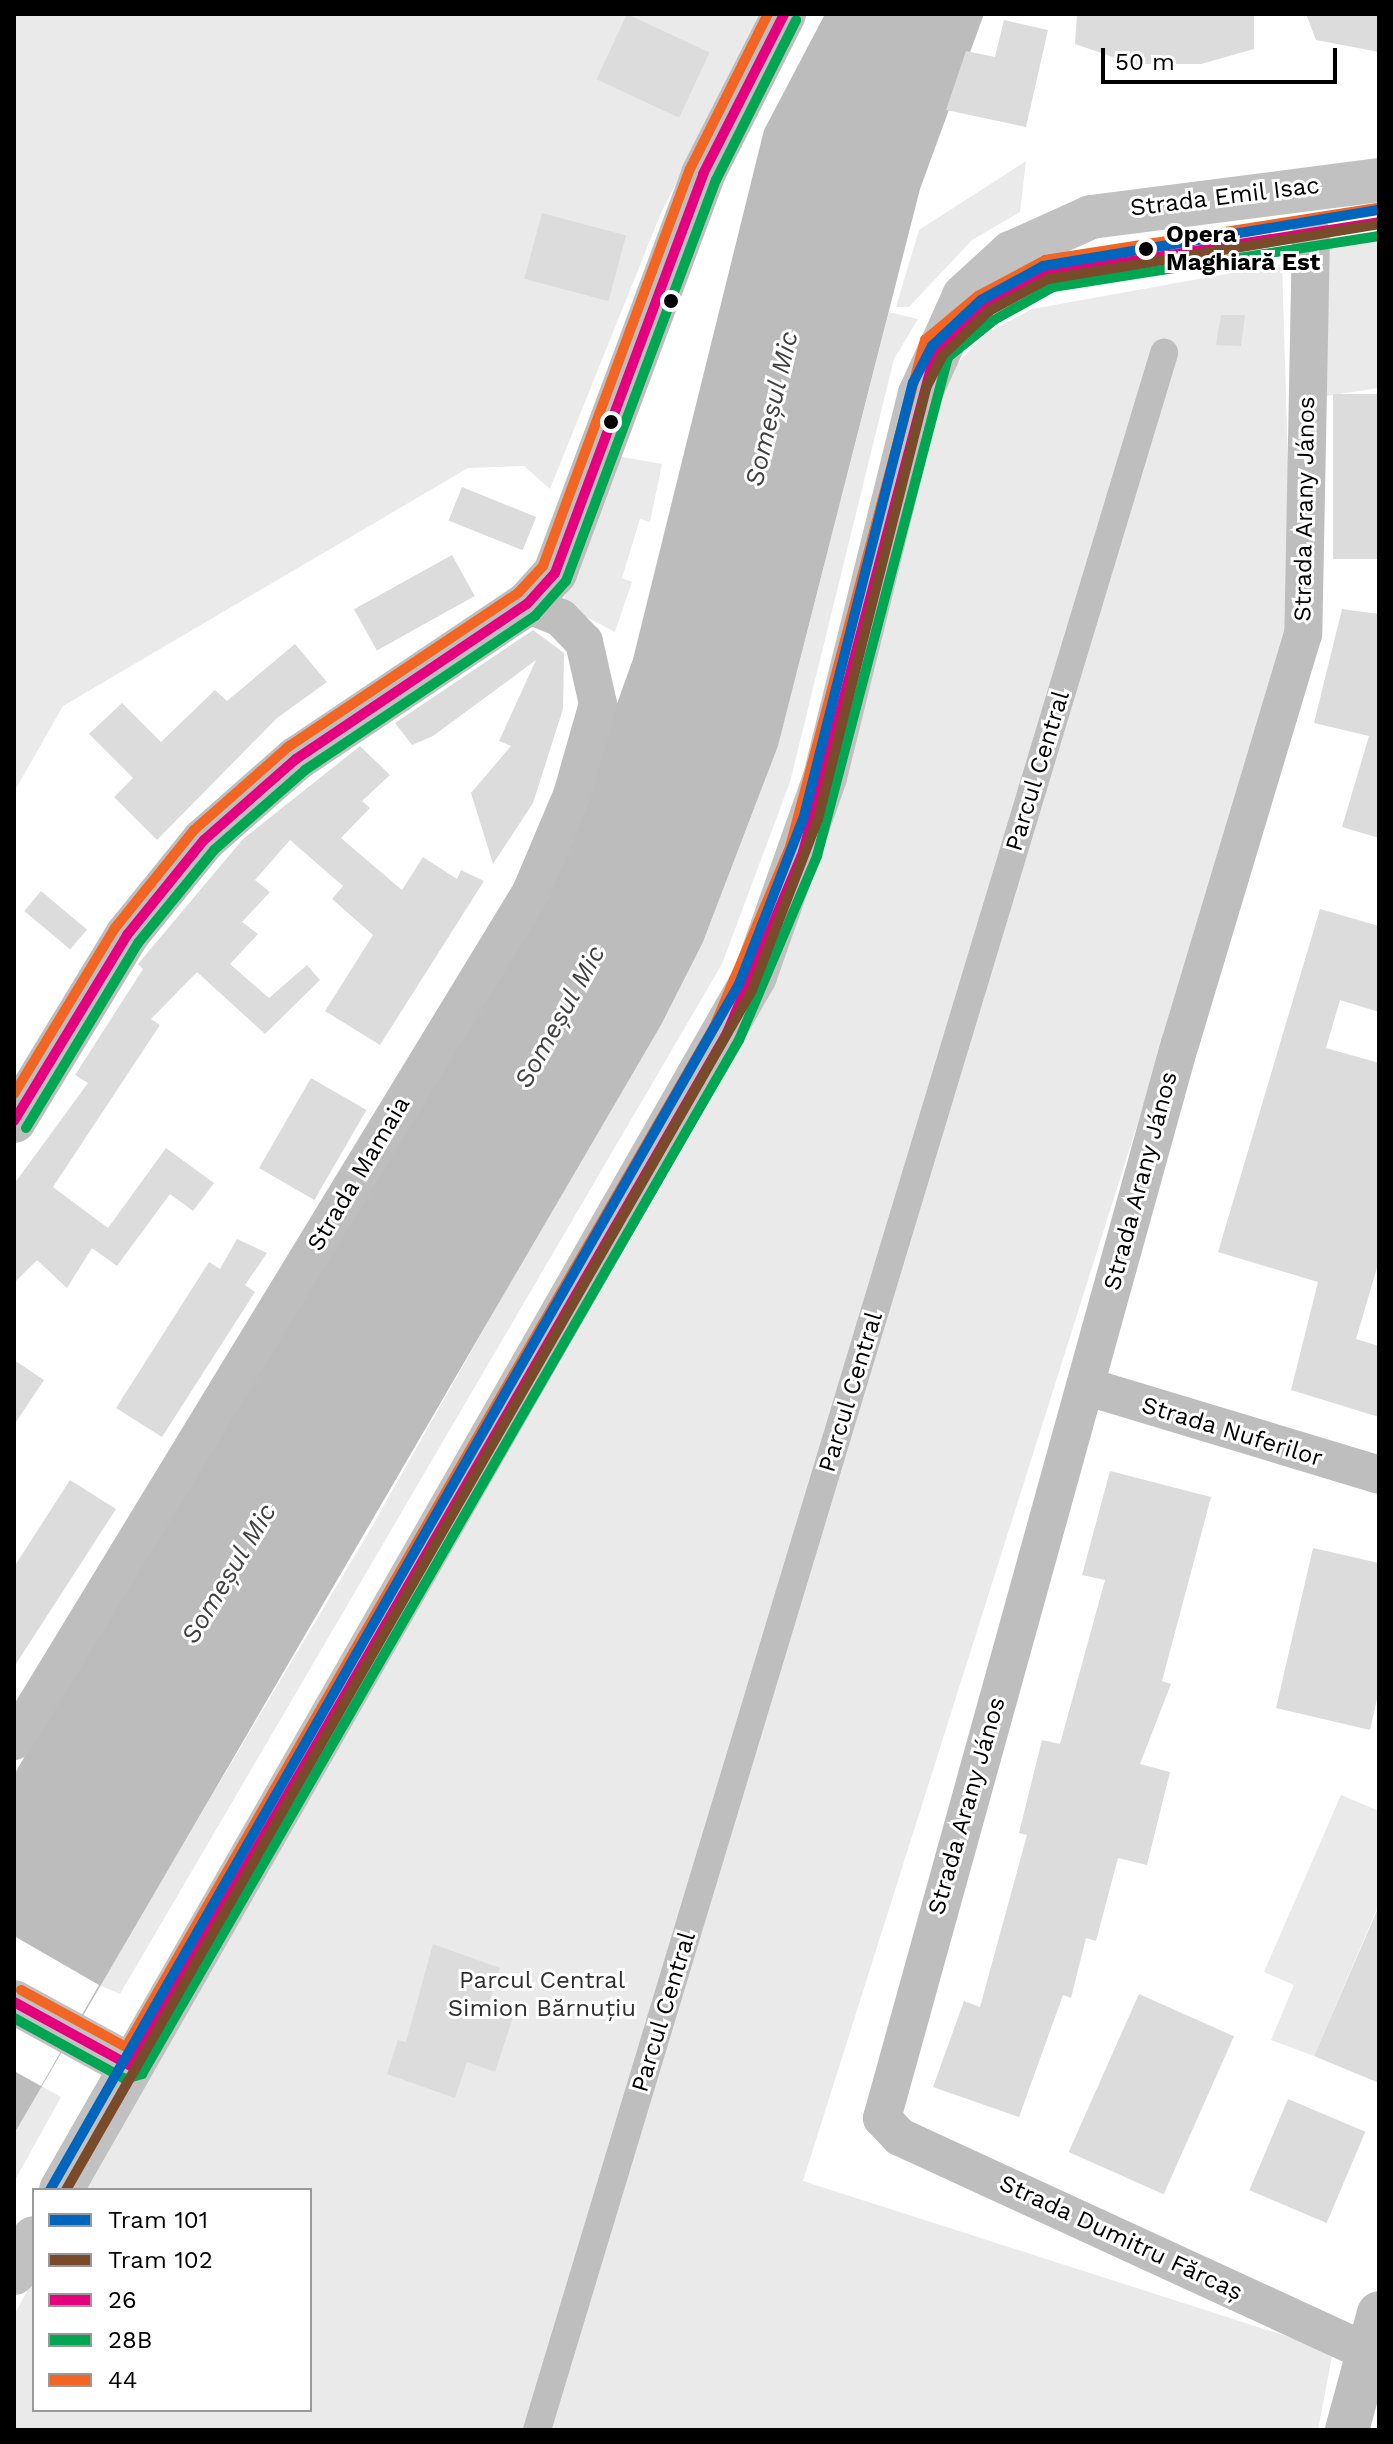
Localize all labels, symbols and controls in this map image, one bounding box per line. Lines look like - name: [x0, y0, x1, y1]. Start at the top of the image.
- scale bar: [1105, 32, 1341, 82]
- text: 50 m: [1115, 48, 1175, 76]
- street label: Strada Emil Isac: [1128, 171, 1322, 223]
- place label: Opera Maghiară Est: [1166, 221, 1320, 277]
- marker: Opera Maghiară Est: [1133, 236, 1159, 262]
- unlabelled marker: [663, 293, 679, 309]
- water label: Someșul Mic: [739, 328, 805, 490]
- street label: Strada Arany János: [1289, 395, 1321, 623]
- unlabelled marker: [603, 414, 619, 430]
- street label: Parcul Central: [1000, 687, 1076, 855]
- water label: Someșul Mic: [508, 940, 612, 1094]
- street label: Strada Arany János: [1098, 1067, 1184, 1295]
- street label: Strada Mamaia: [301, 1091, 417, 1257]
- street label: Parcul Central: [813, 1308, 889, 1476]
- street label: Strada Nuferilor: [1138, 1391, 1326, 1473]
- water label: Someșul Mic: [175, 1498, 283, 1650]
- street label: Strada Arany János: [922, 1692, 1012, 1920]
- street label: Parcul Central: [626, 1928, 702, 2096]
- park label: Parcul Central Simion Bărnuțiu: [448, 1967, 636, 2023]
- street label: Strada Dumitru Fărcaș: [995, 2169, 1247, 2307]
- legend: [32, 2188, 312, 2412]
- text: Tram 101: [108, 2206, 208, 2234]
- text: Tram 102: [108, 2246, 213, 2274]
- text: 26: [108, 2286, 137, 2314]
- text: 28B: [108, 2326, 152, 2354]
- text: 44: [108, 2366, 137, 2394]

